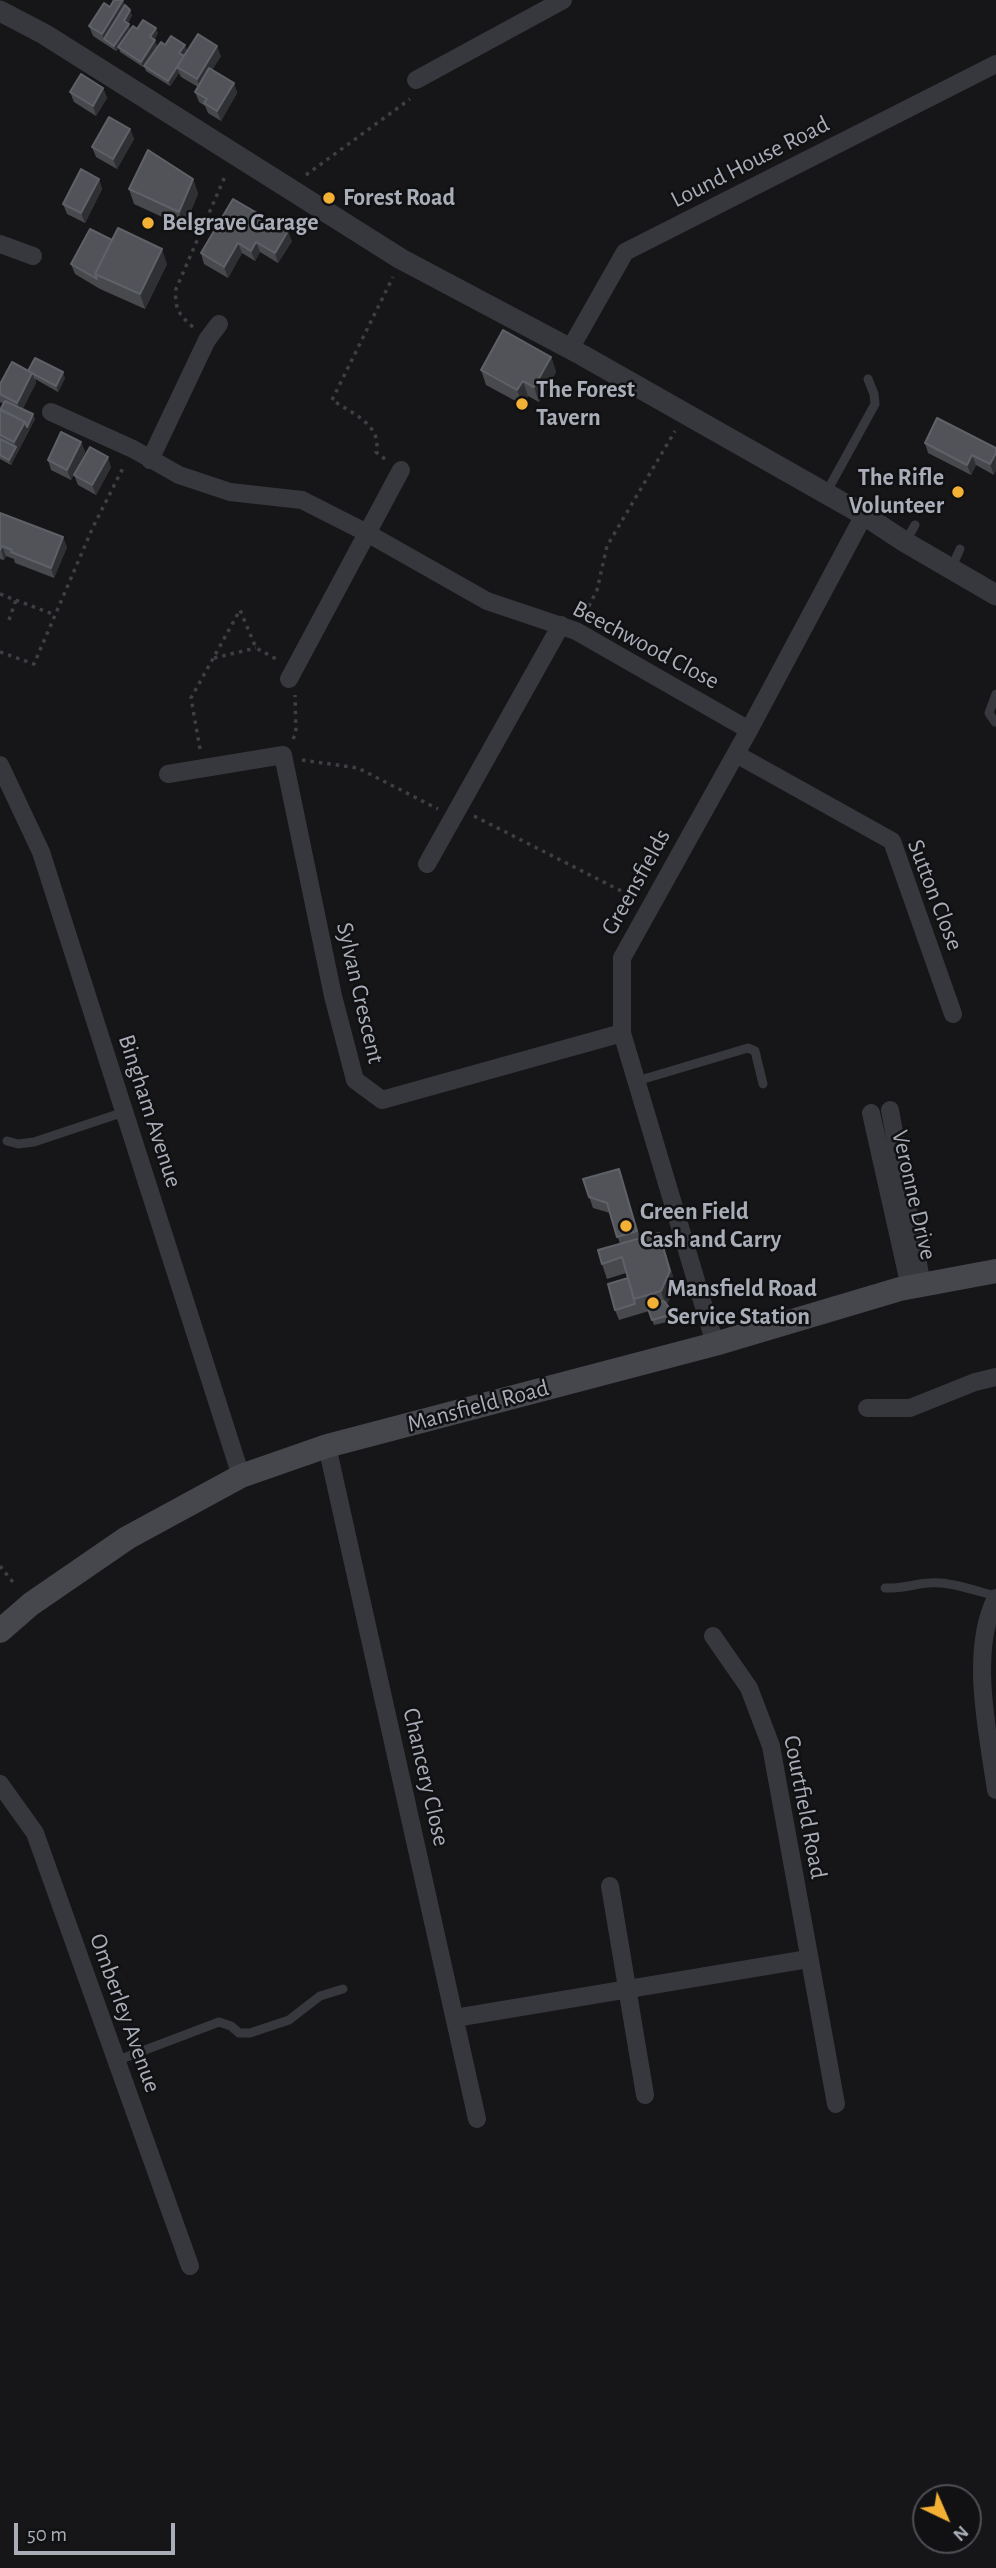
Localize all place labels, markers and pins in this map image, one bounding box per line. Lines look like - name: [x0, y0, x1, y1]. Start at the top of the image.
- place label: Forest Road: [343, 184, 455, 212]
- marker: Forest Road: [321, 190, 337, 206]
- place label: Belgrave Garage: [162, 209, 319, 237]
- marker: Belgrave Garage: [140, 215, 156, 231]
- place label: The Forest Tavern: [536, 376, 635, 432]
- marker: The Forest Tavern: [514, 396, 530, 412]
- place label: The Rifle Volunteer: [849, 464, 944, 520]
- marker: The Rifle Volunteer: [950, 484, 966, 500]
- place label: Green Field Cash and Carry: [640, 1198, 781, 1254]
- marker: Green Field Cash and Carry: [618, 1218, 634, 1234]
- place label: Mansfield Road Service Station: [667, 1275, 817, 1331]
- marker: Mansfield Road Service Station: [645, 1295, 661, 1311]

